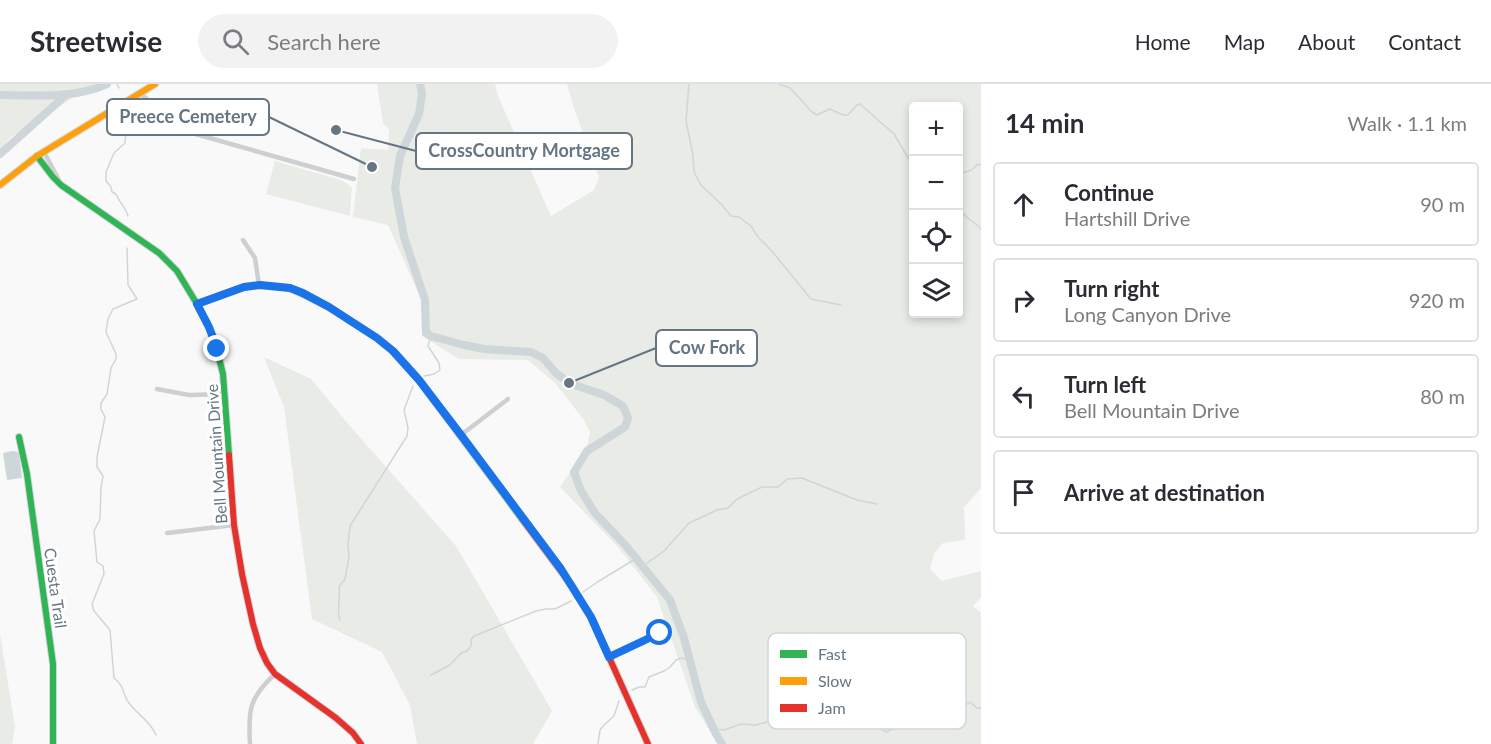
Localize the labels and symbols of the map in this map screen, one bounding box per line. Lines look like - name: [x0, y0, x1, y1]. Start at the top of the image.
- callout: Preece Cemetery: [107, 99, 269, 135]
- text: Preece Cemetery: [119, 105, 257, 127]
- callout: CrossCountry Mortgage: [416, 133, 632, 169]
- text: CrossCountry Mortgage: [428, 139, 620, 161]
- callout: Cow Fork: [656, 330, 757, 366]
- route end: [203, 335, 229, 361]
- text: Cow Fork: [669, 336, 746, 358]
- street label: Bell Mountain Drive: [202, 383, 230, 525]
- street label: Cuesta Trail: [41, 547, 71, 629]
- route start: [646, 619, 672, 645]
- legend: [768, 633, 966, 729]
- text: Fast: [818, 644, 847, 663]
- text: Slow: [818, 671, 852, 690]
- text: Jam: [818, 698, 846, 717]

